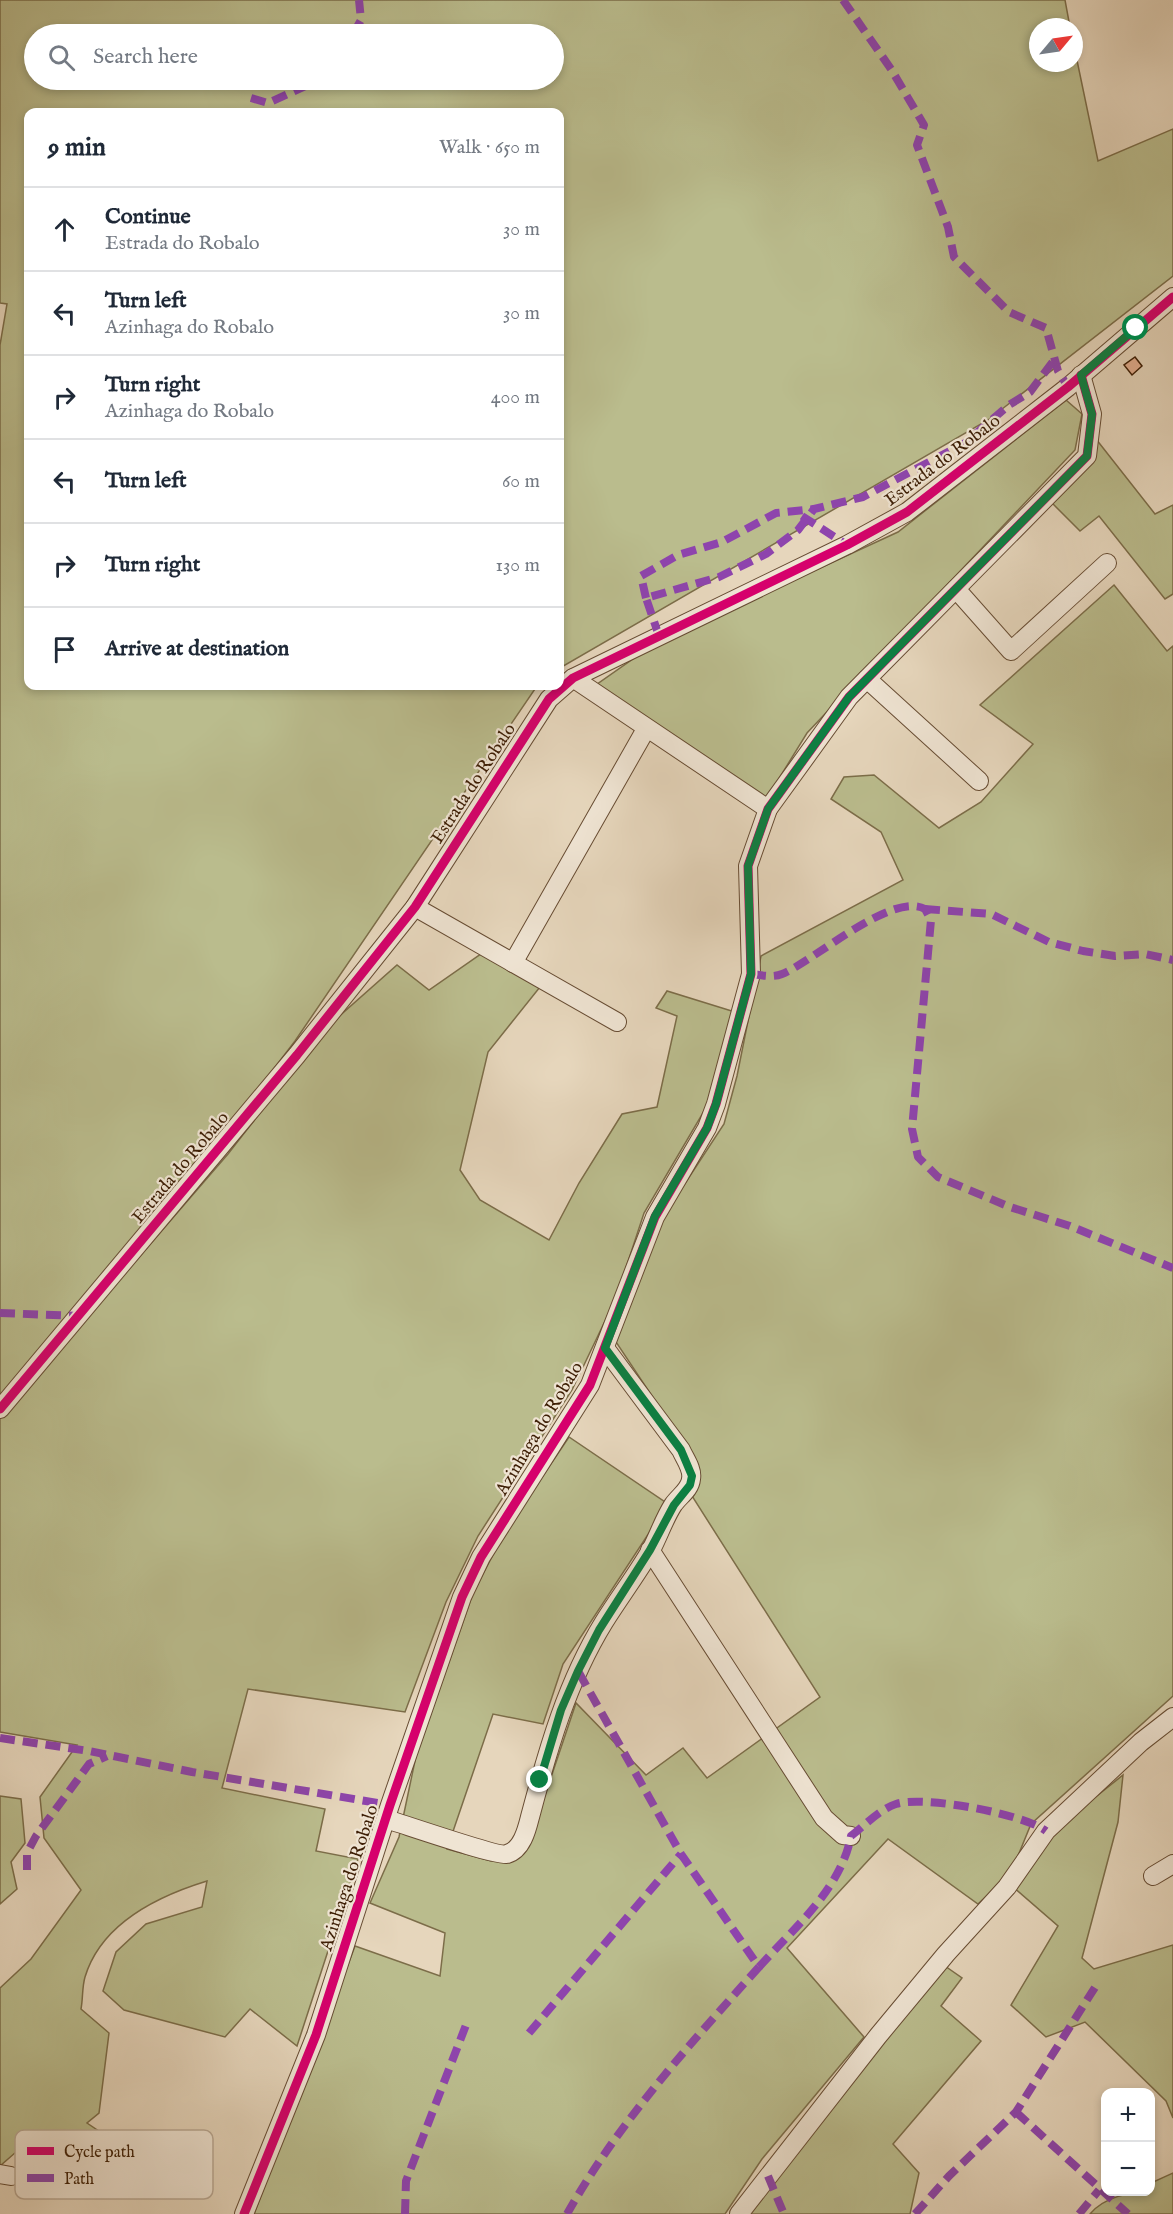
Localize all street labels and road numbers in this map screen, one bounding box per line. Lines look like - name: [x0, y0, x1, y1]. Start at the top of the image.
- street label: Estrada do Robalo: [881, 410, 1006, 512]
- street label: Estrada do Robalo: [426, 719, 522, 849]
- street label: Estrada do Robalo: [127, 1107, 235, 1229]
- street label: Azinhaga do Robalo: [490, 1358, 589, 1501]
- street label: Azinhaga do Robalo: [315, 1802, 385, 1955]

